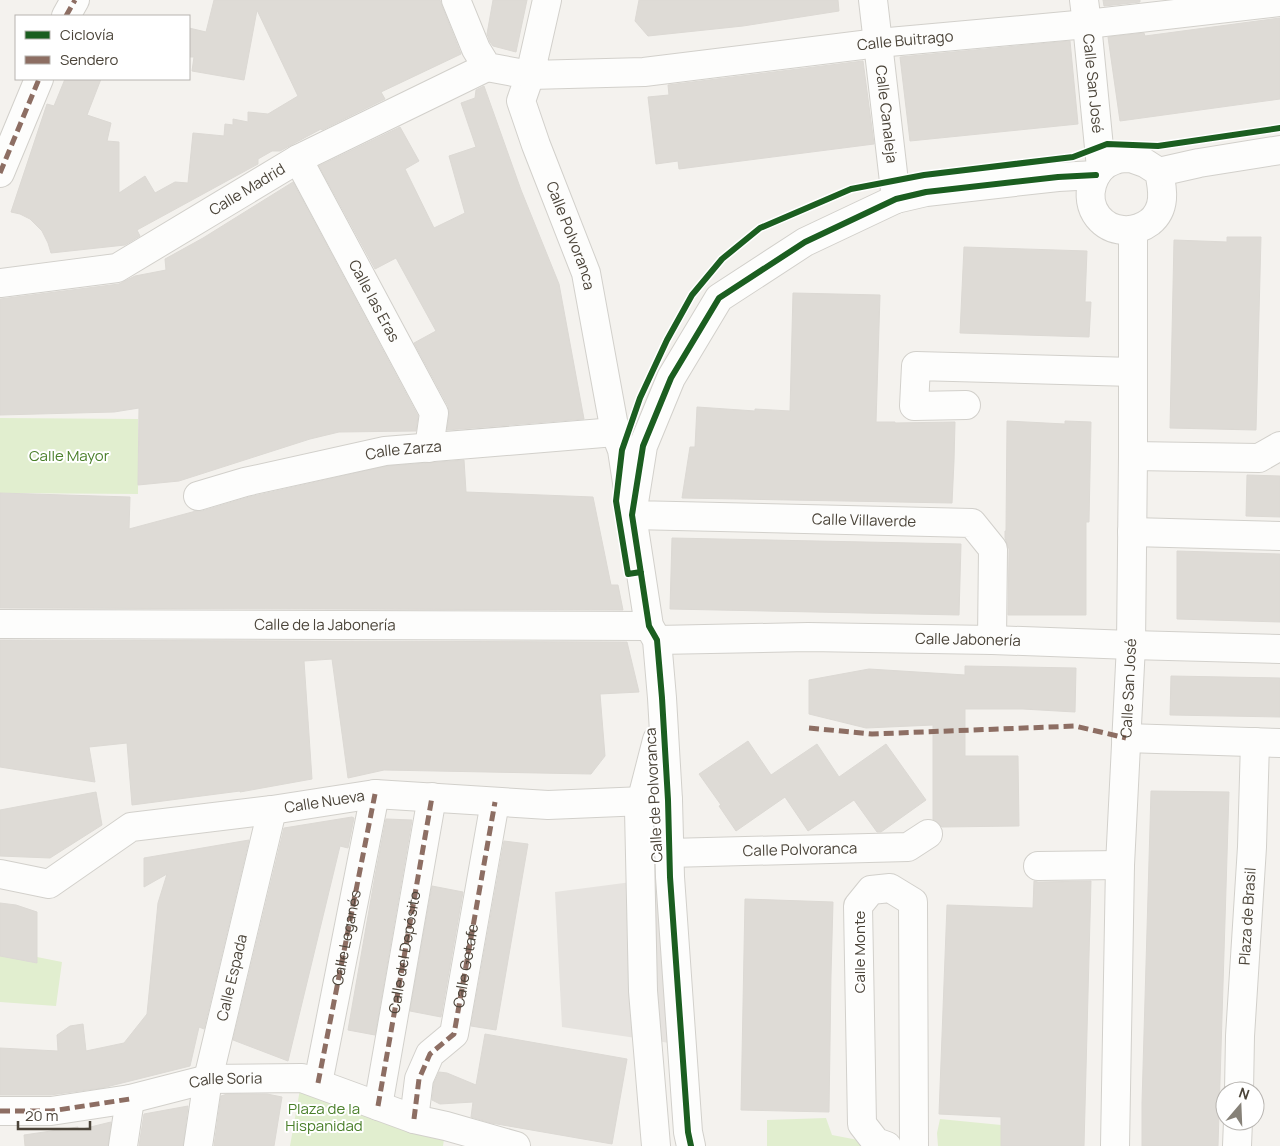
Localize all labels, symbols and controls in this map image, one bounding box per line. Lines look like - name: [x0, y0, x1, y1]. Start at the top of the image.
- legend: [15, 15, 190, 80]
- text: Ciclovía: [60, 24, 114, 45]
- street label: Calle Buitrago: [856, 25, 954, 56]
- street label: Calle San José: [1078, 33, 1109, 134]
- text: Sendero: [60, 49, 119, 70]
- street label: Calle Canaleja: [871, 64, 903, 164]
- street label: Calle Madrid: [205, 158, 289, 220]
- street label: Calle Polvoranca: [541, 178, 600, 292]
- street label: Calle las Eras: [344, 256, 405, 346]
- street label: Calle Zarza: [363, 435, 443, 465]
- park label: Calle Mayor: [29, 445, 110, 466]
- street label: Calle Villaverde: [812, 508, 917, 532]
- street label: Calle de la Jabonería: [254, 614, 396, 635]
- street label: Calle Jabonería: [915, 628, 1021, 651]
- street label: Calle San José: [1115, 638, 1141, 739]
- street label: Calle de Polvoranca: [639, 727, 668, 863]
- street label: Calle Nueva: [283, 785, 366, 818]
- street label: Calle Polvoranca: [742, 837, 857, 861]
- street label: Plaza de Brasil: [1234, 867, 1261, 966]
- street label: Calle Leganés: [326, 888, 366, 987]
- street label: Calle del Depósito: [383, 889, 425, 1015]
- street label: Calle Monte: [849, 910, 870, 993]
- street label: Calle Getafe: [448, 922, 483, 1010]
- street label: Calle Espada: [211, 932, 252, 1023]
- street label: Calle Soria: [187, 1067, 262, 1093]
- north arrow: [1215, 1081, 1265, 1131]
- text: N: [1237, 1083, 1252, 1104]
- scale bar: [18, 1098, 90, 1130]
- park label: Plaza de la Hispanidad: [285, 1098, 363, 1136]
- text: 20 m: [25, 1105, 58, 1126]

